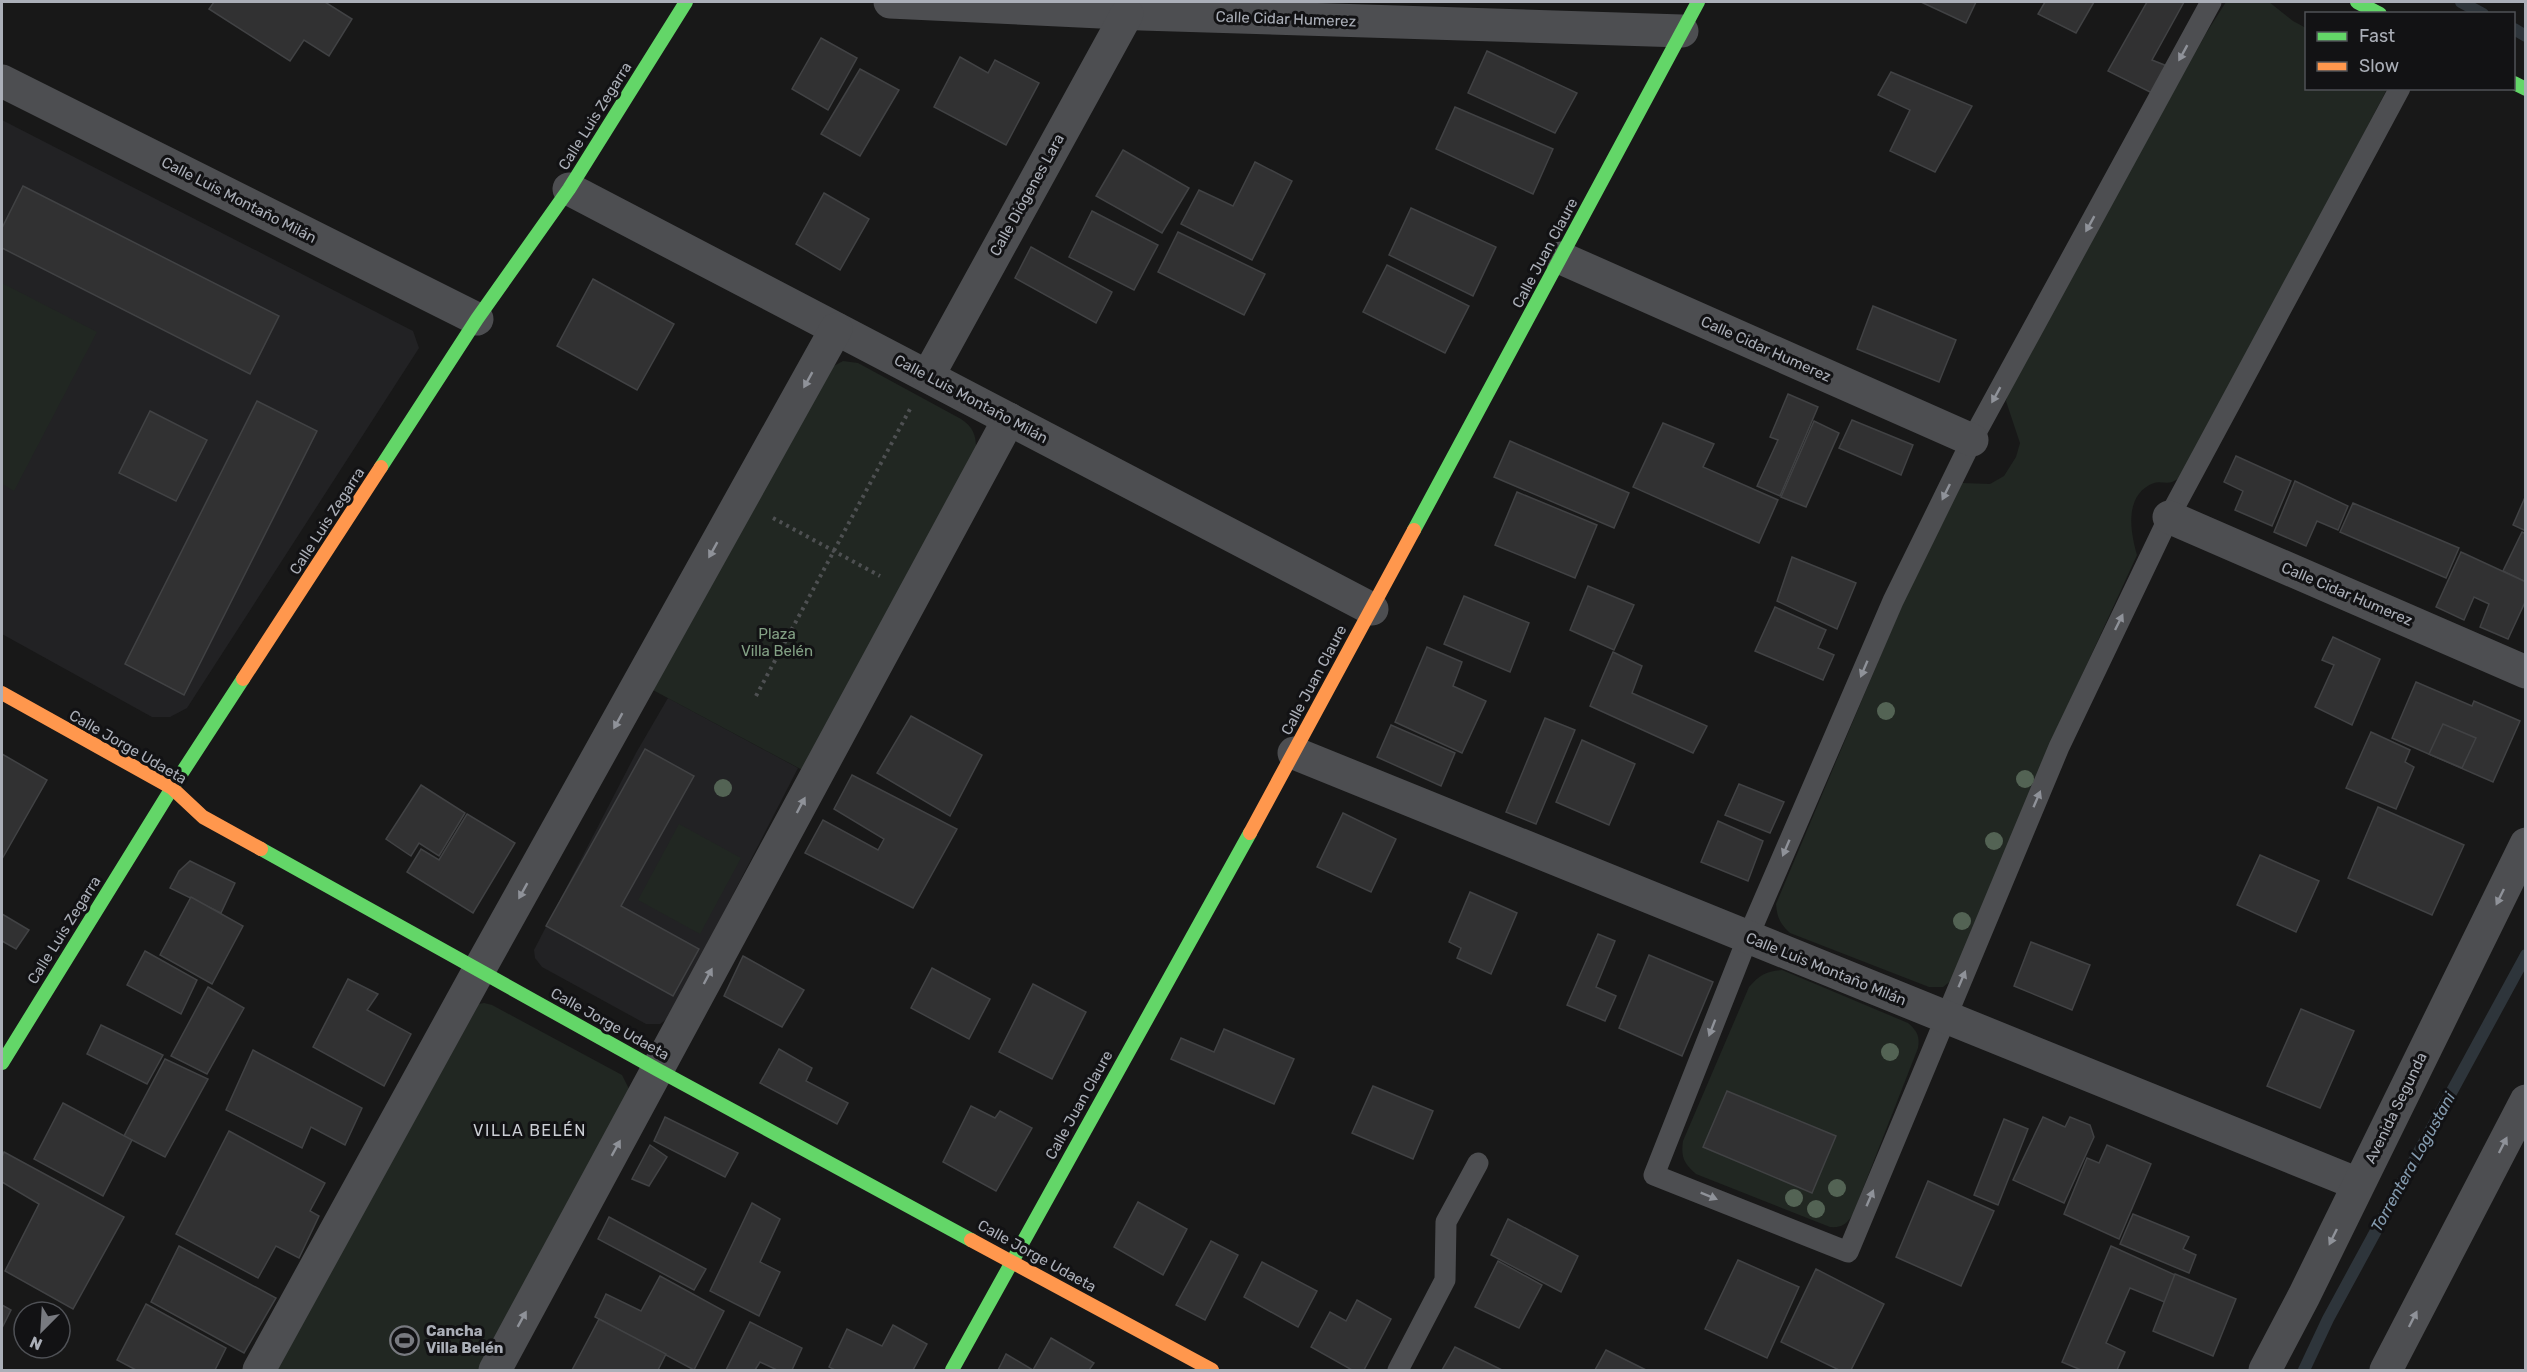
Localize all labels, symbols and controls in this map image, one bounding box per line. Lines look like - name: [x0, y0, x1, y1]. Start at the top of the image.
- street label: Calle Cidar Humerez: [1215, 8, 1357, 30]
- legend: [2305, 12, 2515, 90]
- text: Fast: [2359, 25, 2395, 47]
- one-way arrow: [2178, 45, 2188, 62]
- text: Slow: [2359, 55, 2399, 77]
- street label: Calle Luis Zegarra: [555, 59, 635, 173]
- street label: Calle Diógenes Lara: [986, 131, 1068, 259]
- street label: Calle Luis Montaño Milán: [159, 153, 319, 247]
- street label: Calle Juan Claure: [1508, 195, 1582, 311]
- one-way arrow: [2085, 216, 2095, 233]
- street label: Calle Cidar Humerez: [1698, 312, 1834, 386]
- street label: Calle Luis Montaño Milán: [891, 351, 1051, 447]
- one-way arrow: [803, 372, 813, 389]
- one-way arrow: [1991, 387, 2001, 404]
- street label: Calle Luis Zegarra: [286, 464, 368, 578]
- one-way arrow: [1941, 484, 1951, 501]
- one-way arrow: [708, 542, 718, 559]
- street label: Calle Cidar Humerez: [2279, 558, 2416, 630]
- one-way arrow: [2114, 614, 2123, 631]
- street label: Calle Juan Claure: [1277, 622, 1351, 738]
- park label: Plaza Villa Belén: [741, 625, 813, 660]
- one-way arrow: [1859, 660, 1868, 678]
- street label: Calle Jorge Udaeta: [66, 706, 190, 788]
- one-way arrow: [613, 712, 623, 729]
- one-way arrow: [2032, 790, 2042, 808]
- one-way arrow: [796, 796, 806, 813]
- one-way arrow: [1781, 839, 1791, 857]
- street label: Calle Luis Zegarra: [24, 873, 104, 987]
- one-way arrow: [518, 883, 528, 900]
- one-way arrow: [2495, 889, 2505, 906]
- street label: Calle Luis Montaño Milán: [1743, 929, 1909, 1009]
- one-way arrow: [703, 968, 713, 985]
- one-way arrow: [1957, 970, 1967, 988]
- street label: Calle Jorge Udaeta: [548, 984, 672, 1064]
- one-way arrow: [1707, 1019, 1716, 1037]
- street label: Calle Juan Claure: [1042, 1047, 1116, 1163]
- street label: Avenida Segunda: [2361, 1049, 2431, 1167]
- water label: Torrentera Logustani: [2367, 1088, 2460, 1235]
- district label: VILLA BELÉN: [473, 1121, 587, 1140]
- one-way arrow: [2498, 1137, 2508, 1154]
- one-way arrow: [611, 1139, 621, 1156]
- one-way arrow: [1866, 1189, 1875, 1207]
- one-way arrow: [1700, 1192, 1718, 1202]
- street label: Calle Jorge Udaeta: [975, 1216, 1099, 1296]
- one-way arrow: [2328, 1229, 2337, 1246]
- north arrow: [12, 1300, 72, 1360]
- one-way arrow: [2408, 1310, 2418, 1327]
- one-way arrow: [517, 1311, 528, 1327]
- place label: Cancha Villa Belén: [426, 1322, 503, 1357]
- sports icon: Cancha Villa Belén: [389, 1324, 421, 1356]
- text: N: [27, 1332, 45, 1354]

